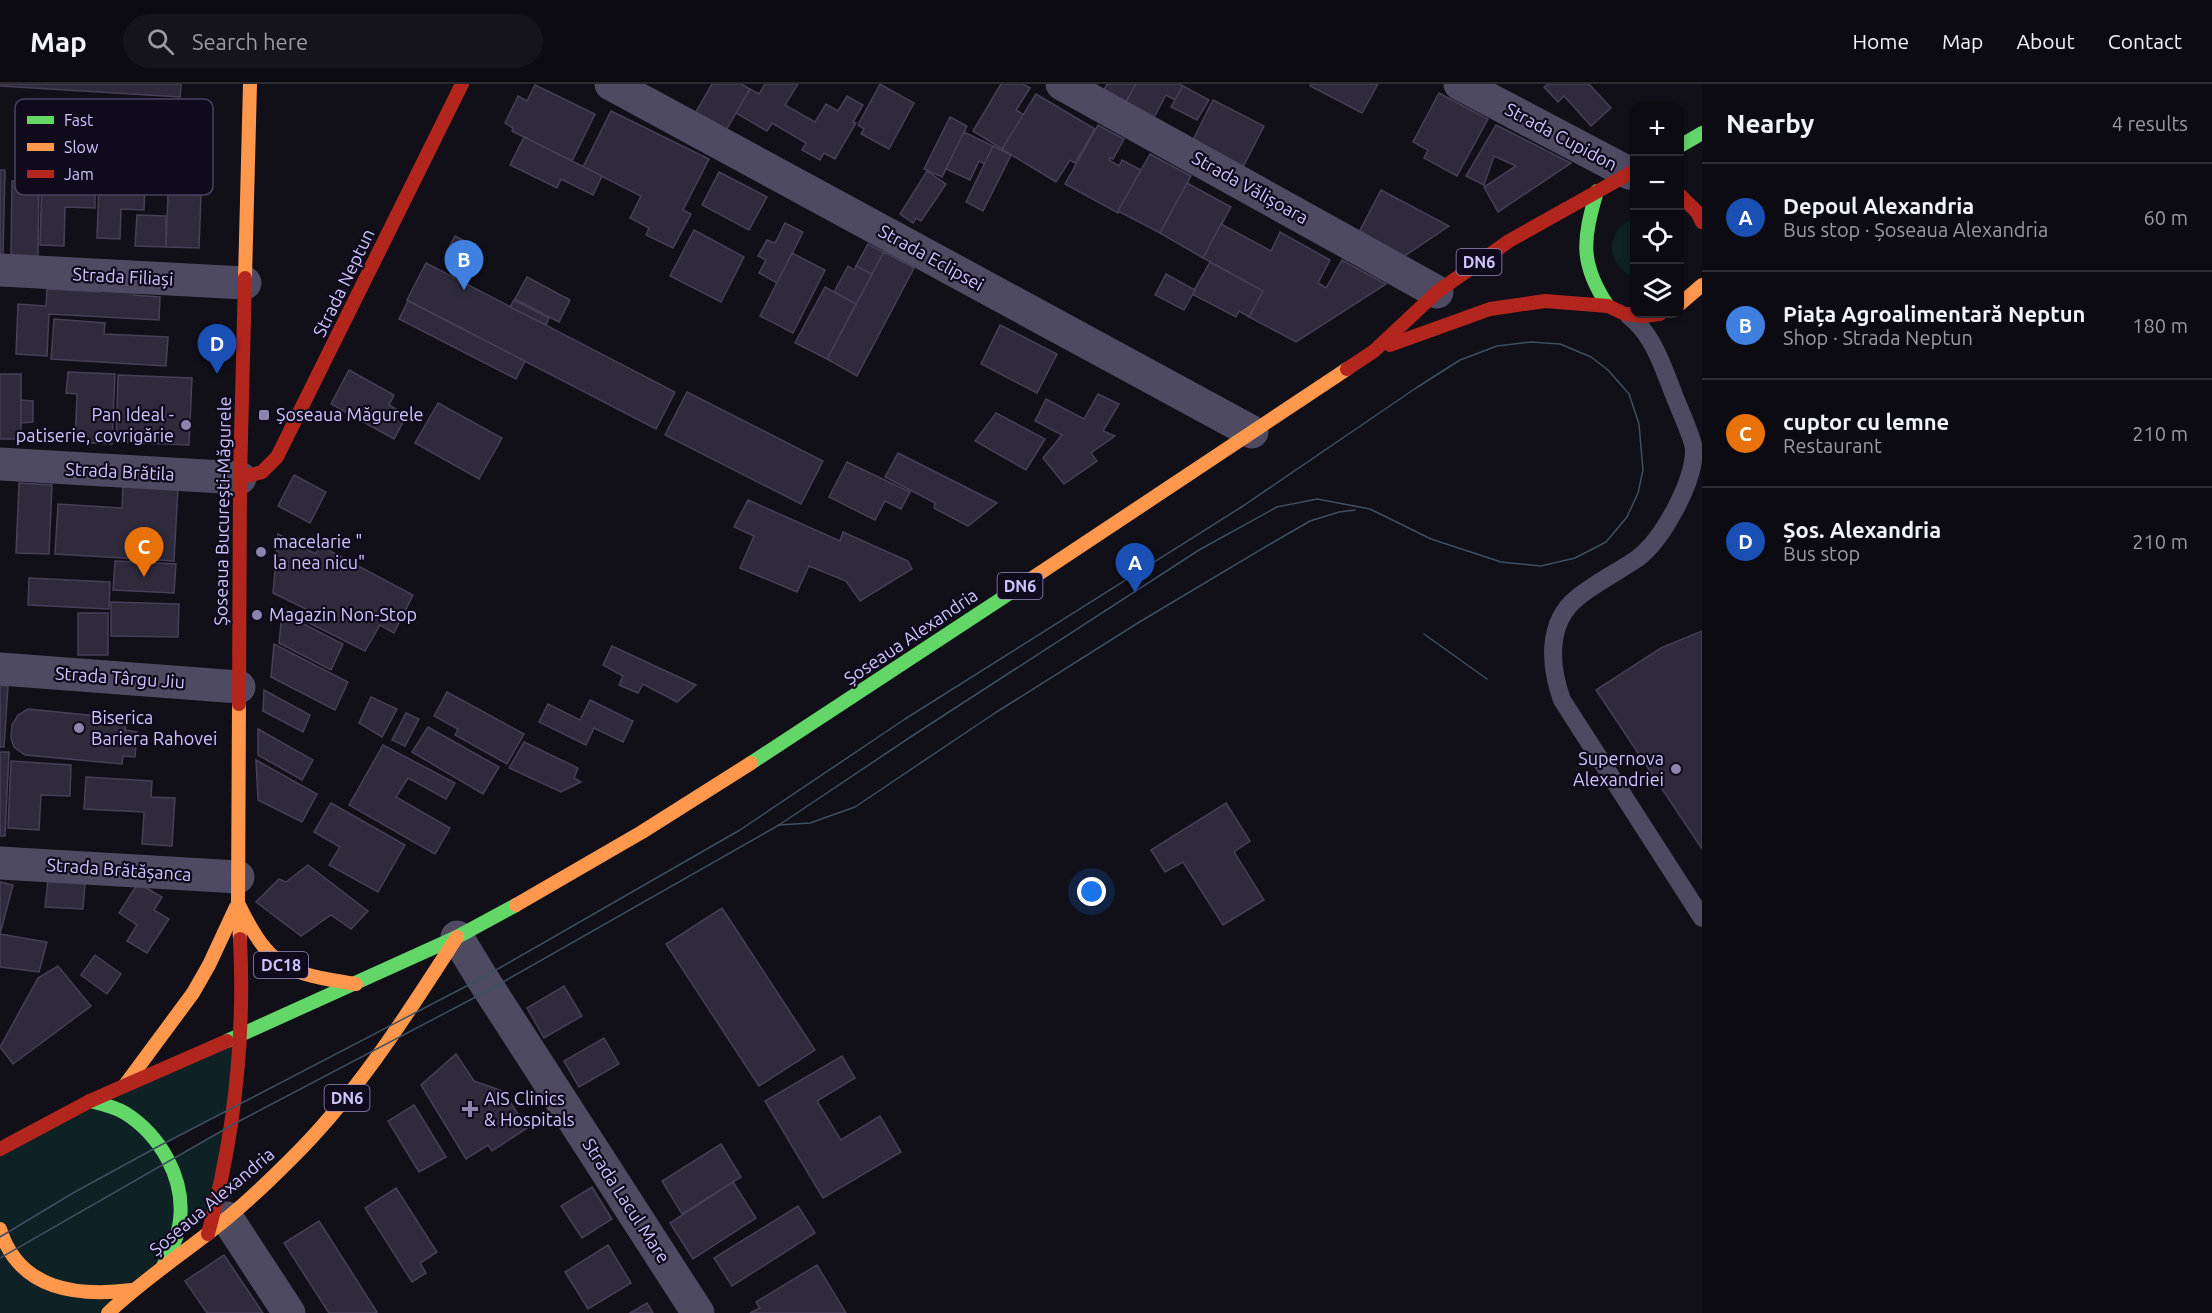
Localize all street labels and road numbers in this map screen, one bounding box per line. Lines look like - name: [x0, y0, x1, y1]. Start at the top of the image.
- street label: Strada Cupidon: [1502, 98, 1621, 174]
- street label: Strada Vălișoara: [1189, 147, 1312, 227]
- street label: Strada Eclipsei: [876, 220, 987, 294]
- street label: Strada Neptun: [308, 225, 378, 340]
- road number: DN6: [1456, 249, 1502, 275]
- street label: Strada Filiași: [72, 263, 174, 289]
- street label: Șoseaua București-Măgurele: [210, 396, 234, 626]
- street label: Strada Brătila: [65, 458, 175, 484]
- road number: DN6: [998, 573, 1042, 599]
- street label: Șoseaua Alexandria: [840, 584, 981, 688]
- street label: Strada Târgu Jiu: [54, 662, 186, 692]
- street label: Strada Brătășanca: [46, 854, 192, 884]
- road number: DC18: [254, 952, 308, 978]
- road number: DN6: [324, 1085, 370, 1111]
- street label: Strada Lacul Mare: [579, 1135, 674, 1266]
- street label: Șoseaua Alexandria: [145, 1143, 278, 1259]

